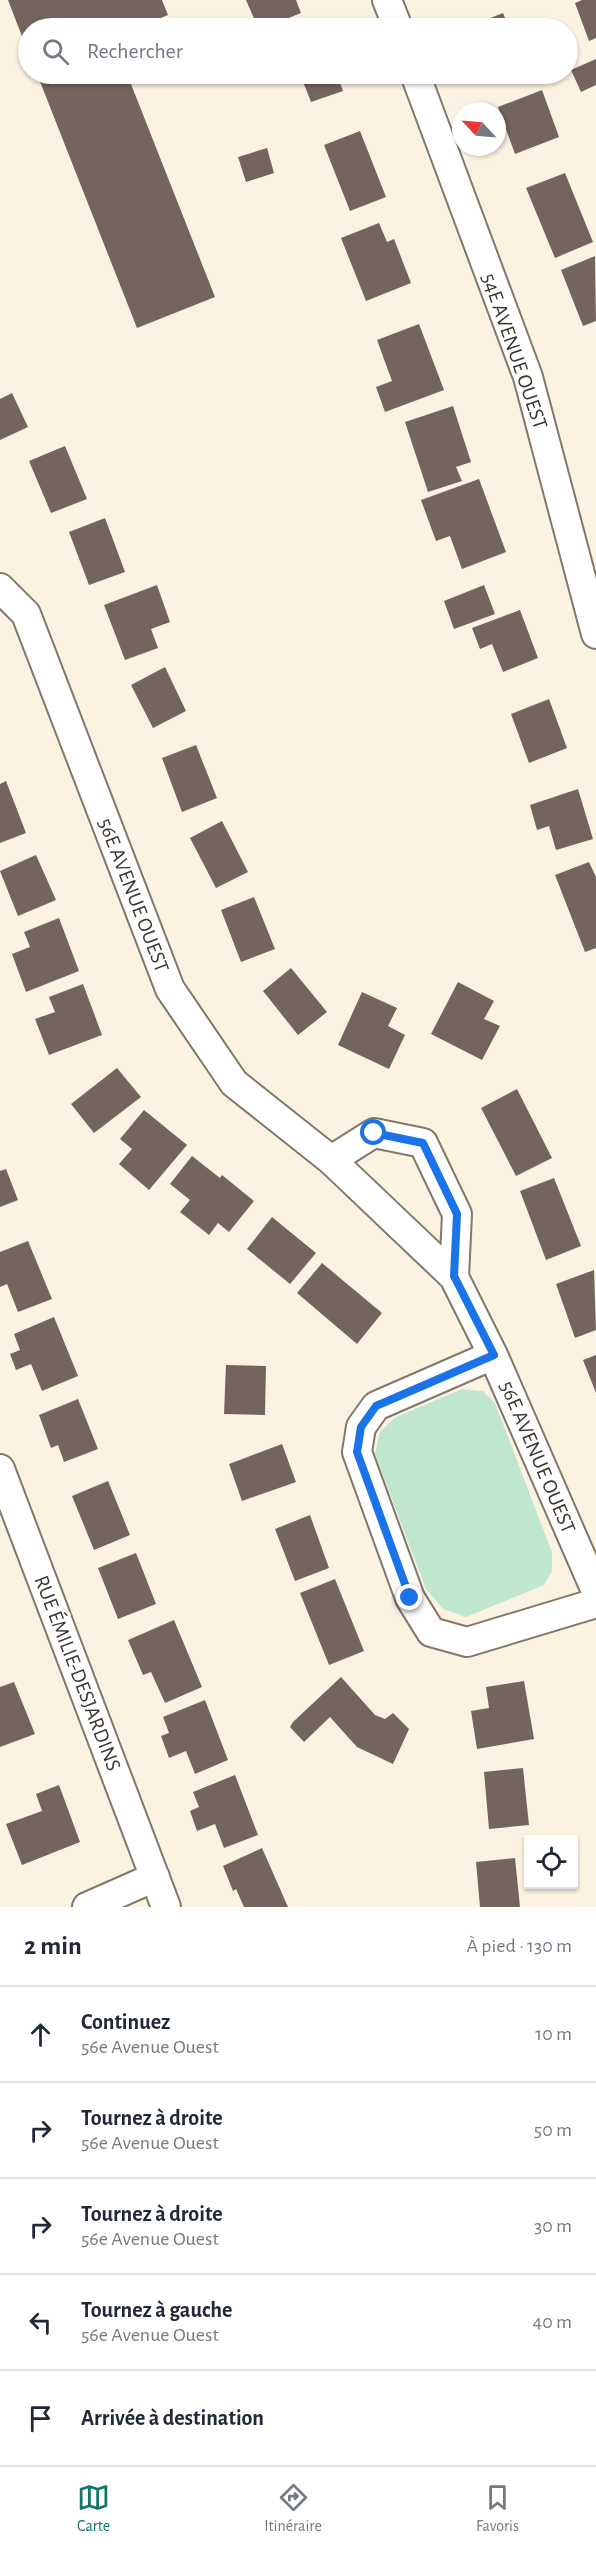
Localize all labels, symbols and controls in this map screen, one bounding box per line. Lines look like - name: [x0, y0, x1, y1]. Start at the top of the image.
- search box: [18, 18, 578, 84]
- icon: search: [39, 35, 72, 68]
- text: Rechercher: [87, 40, 183, 62]
- north arrow: [452, 102, 506, 156]
- street label: 54E AVENUE OUEST: [478, 270, 551, 432]
- street label: 56E AVENUE OUEST: [94, 815, 173, 975]
- route start: [360, 1119, 386, 1145]
- street label: 56E AVENUE OUEST: [496, 1378, 579, 1537]
- street label: RUE ÉMILIE-DESJARDINS: [31, 1572, 126, 1774]
- route end: [396, 1584, 422, 1610]
- map controls: [524, 1835, 578, 1889]
- button: locate: [524, 1835, 578, 1889]
- text: 2 min: [24, 1933, 82, 1959]
- text: À pied · 130 m: [466, 1936, 572, 1956]
- text: Continuez: [81, 2011, 170, 2033]
- icon: ahead: [24, 2018, 57, 2051]
- text: 10 m: [535, 2024, 572, 2044]
- text: 56e Avenue Ouest: [81, 2037, 219, 2057]
- text: Tournez à droite: [81, 2107, 223, 2129]
- icon: right: [24, 2114, 57, 2147]
- text: 50 m: [534, 2120, 572, 2140]
- text: 56e Avenue Ouest: [81, 2133, 219, 2153]
- text: Tournez à droite: [81, 2203, 223, 2225]
- icon: right: [24, 2210, 57, 2243]
- text: 30 m: [534, 2216, 572, 2236]
- text: 56e Avenue Ouest: [81, 2229, 219, 2249]
- text: Tournez à gauche: [81, 2299, 232, 2321]
- icon: left: [24, 2306, 57, 2339]
- text: 40 m: [533, 2312, 572, 2332]
- text: 56e Avenue Ouest: [81, 2325, 219, 2345]
- icon: arrive: [24, 2402, 57, 2435]
- text: Arrivée à destination: [81, 2407, 264, 2429]
- tab: Carte: [77, 2481, 110, 2536]
- tab: Itinéraire: [264, 2481, 322, 2536]
- tab: Favoris: [476, 2481, 519, 2536]

